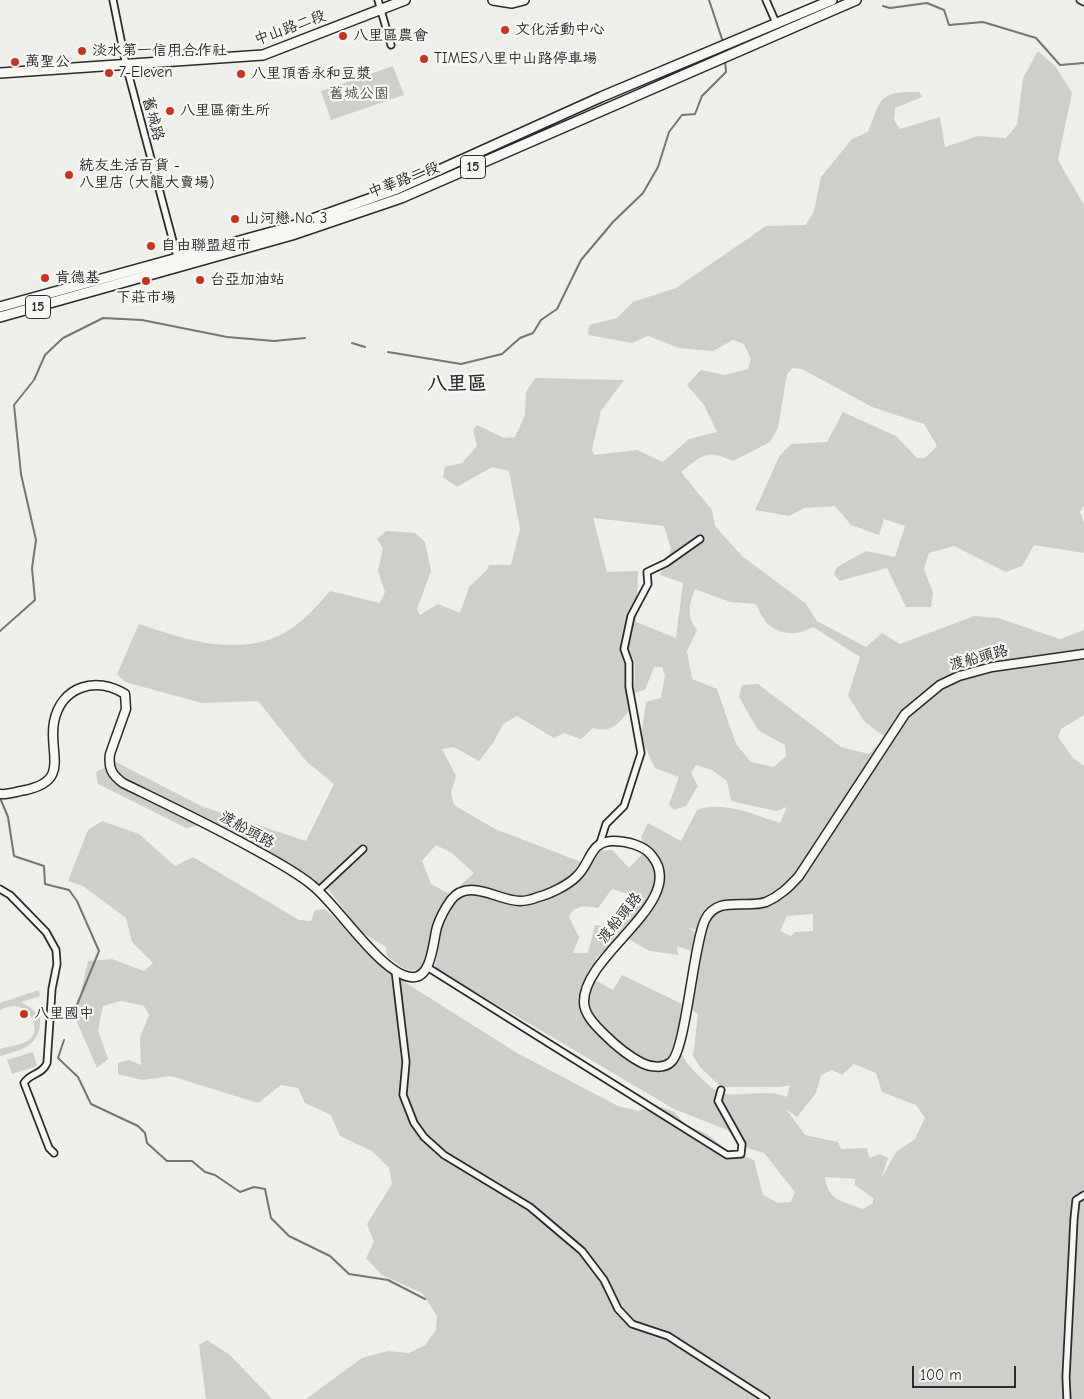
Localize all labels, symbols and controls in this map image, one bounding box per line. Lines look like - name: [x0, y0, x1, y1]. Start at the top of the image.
- street label: 中山路二段: [252, 7, 328, 49]
- place label: 文化活動中心: [515, 21, 605, 39]
- marker: 文化活動中心: [499, 24, 511, 36]
- place label: 八里區農會: [353, 27, 428, 45]
- marker: 八里區農會: [337, 30, 349, 42]
- place label: 淡水第一信用合作社: [92, 42, 227, 60]
- marker: 淡水第一信用合作社: [76, 45, 88, 57]
- place label: TIMES八里中山路停車場: [434, 50, 598, 68]
- place label: 萬聖公: [25, 53, 70, 71]
- marker: TIMES八里中山路停車場: [418, 53, 430, 65]
- marker: 萬聖公: [9, 56, 21, 68]
- place label: 7-Eleven: [119, 64, 173, 82]
- place label: 八里頂香永和豆漿: [251, 65, 371, 83]
- marker: 7-Eleven: [103, 67, 115, 79]
- marker: 八里頂香永和豆漿: [235, 68, 247, 80]
- park label: 舊城公園: [329, 85, 389, 103]
- street label: 舊城路: [138, 95, 168, 143]
- place label: 八里區衛生所: [180, 102, 270, 120]
- marker: 八里區衛生所: [164, 105, 176, 117]
- road number: 15: [460, 156, 486, 178]
- place label: 統友生活百貨 - 八里店 (大龍大賣場): [79, 157, 214, 192]
- street label: 中華路二段: [366, 158, 442, 202]
- marker: 統友生活百貨 - 八里店 (大龍大賣場): [63, 169, 75, 181]
- place label: 山河戀 No. 3: [245, 210, 327, 228]
- marker: 山河戀 No. 3: [229, 213, 241, 225]
- place label: 自由聯盟超市: [161, 237, 251, 255]
- marker: 自由聯盟超市: [145, 240, 157, 252]
- place label: 肯德基: [55, 269, 100, 287]
- place label: 台亞加油站: [210, 271, 285, 289]
- marker: 肯德基: [39, 272, 51, 284]
- marker: 台亞加油站: [194, 274, 206, 286]
- marker: 下莊市場: [140, 275, 152, 287]
- place label: 下莊市場: [116, 289, 176, 307]
- road number: 15: [26, 296, 50, 318]
- district label: 八里區: [427, 372, 487, 396]
- street label: 渡船頭路: [948, 642, 1010, 674]
- street label: 渡船頭路: [216, 808, 278, 852]
- street label: 渡船頭路: [594, 889, 646, 947]
- place label: 八里國中: [34, 1005, 94, 1023]
- marker: 八里國中: [18, 1008, 30, 1020]
- scale bar: [914, 1356, 1018, 1388]
- text: 100 m: [920, 1366, 962, 1384]

